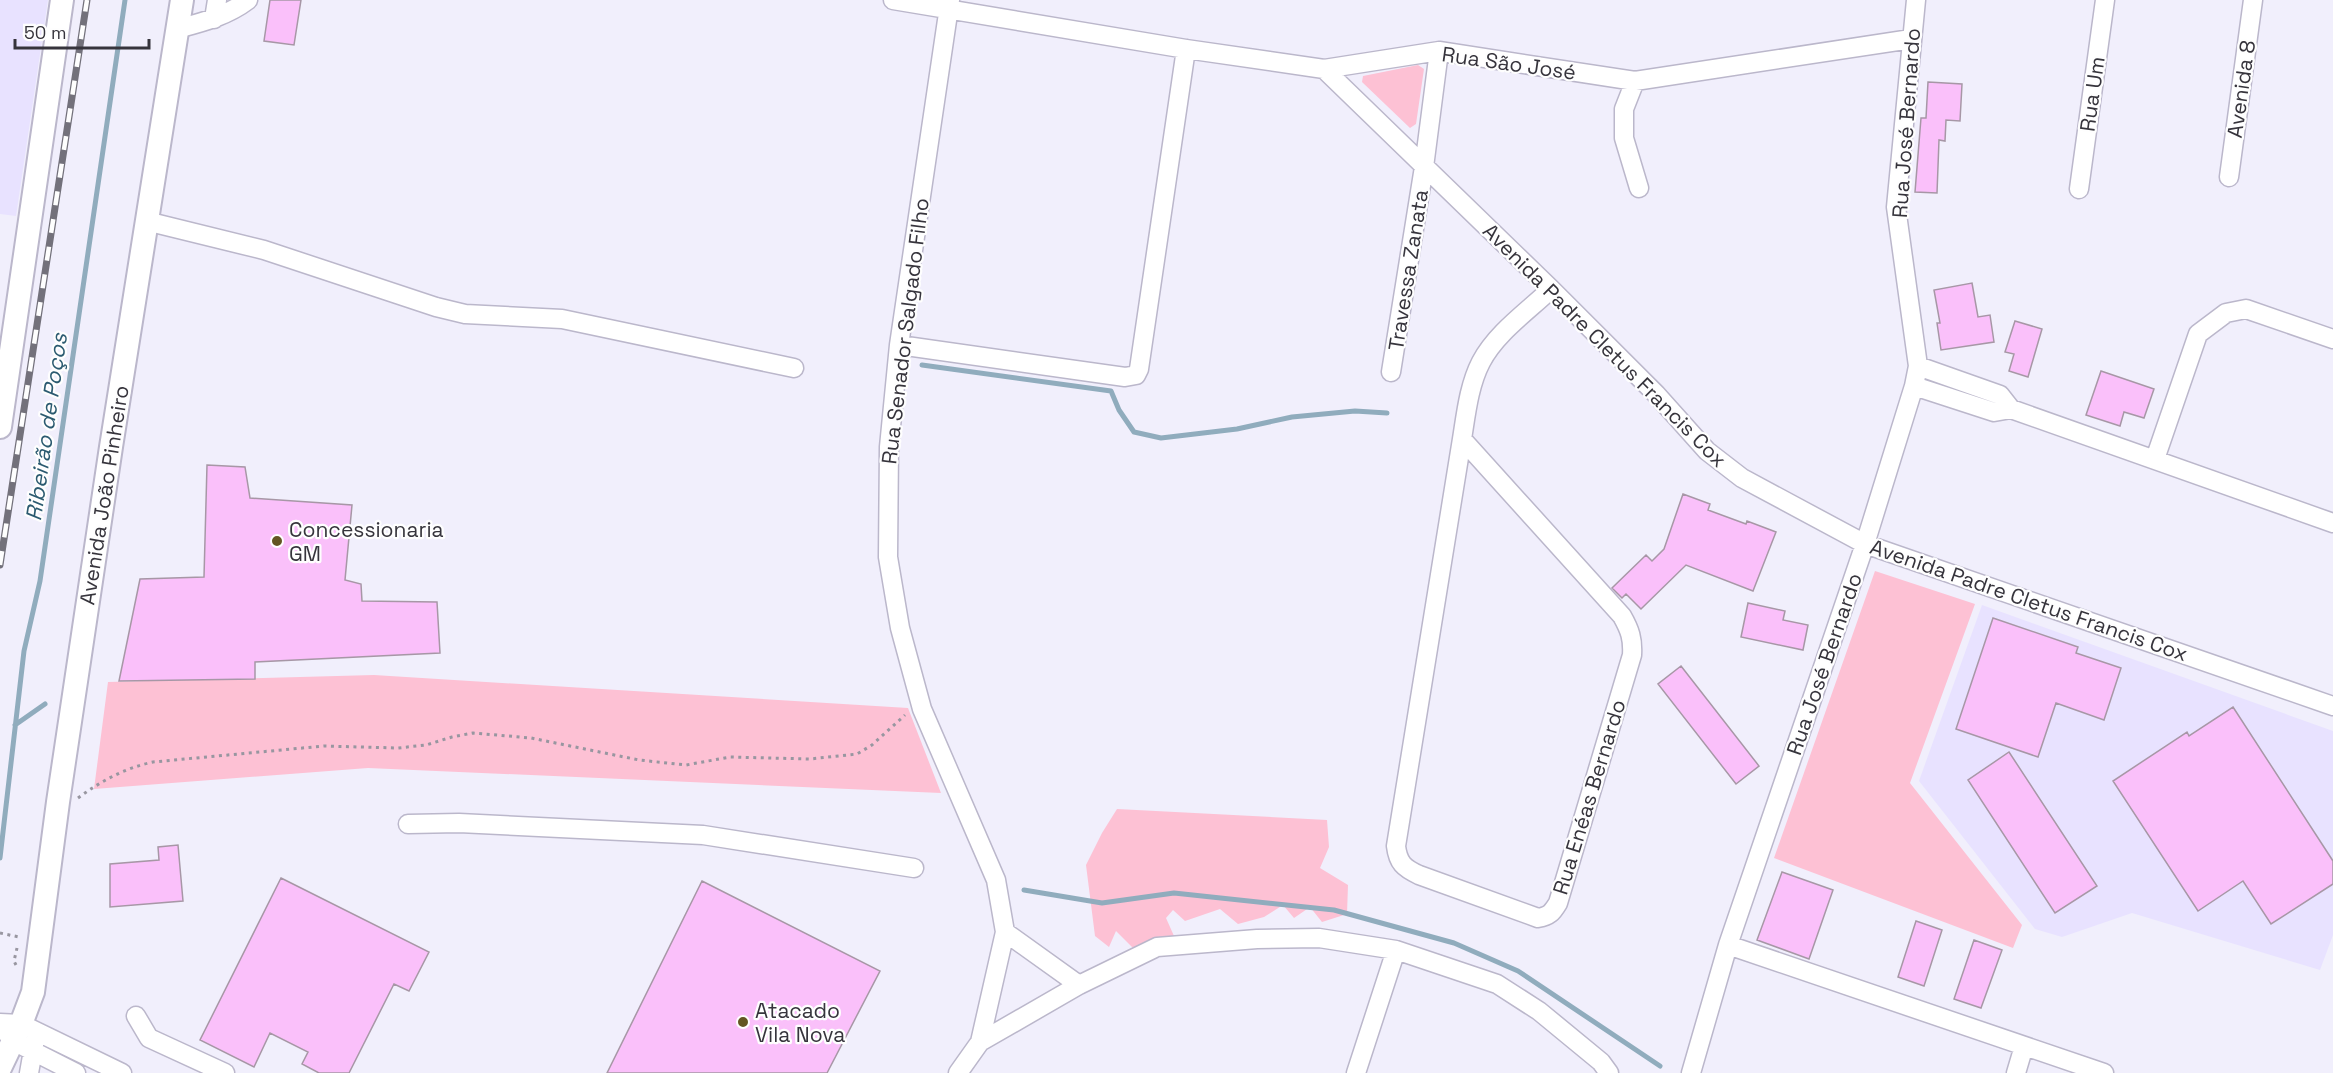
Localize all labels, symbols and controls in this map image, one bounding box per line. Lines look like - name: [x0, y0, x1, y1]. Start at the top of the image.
- scale bar: [15, 12, 148, 50]
- text: 50 m: [24, 21, 66, 44]
- street label: Rua José Bernardo: [1886, 27, 1926, 219]
- street label: Avenida 8: [2221, 38, 2261, 140]
- street label: Rua São José: [1440, 40, 1578, 86]
- street label: Rua Um: [2073, 55, 2111, 133]
- street label: Travessa Zanata: [1382, 187, 1434, 353]
- street label: Rua Senador Salgado Filho: [875, 196, 935, 466]
- street label: Avenida Padre Cletus Francis Cox: [1477, 217, 1733, 473]
- water label: Ribeirão de Poços: [19, 330, 73, 523]
- street label: Avenida João Pinheiro: [73, 383, 135, 607]
- place label: Concessionaria GM: [289, 516, 444, 567]
- street label: Avenida Padre Cletus Francis Cox: [1867, 533, 2191, 667]
- marker: Concessionaria GM: [270, 534, 284, 548]
- street label: Rua José Bernardo: [1780, 569, 1868, 759]
- street label: Rua Enéas Bernardo: [1547, 696, 1631, 898]
- place label: Atacado Vila Nova: [755, 997, 845, 1048]
- marker: Atacado Vila Nova: [736, 1015, 750, 1029]

